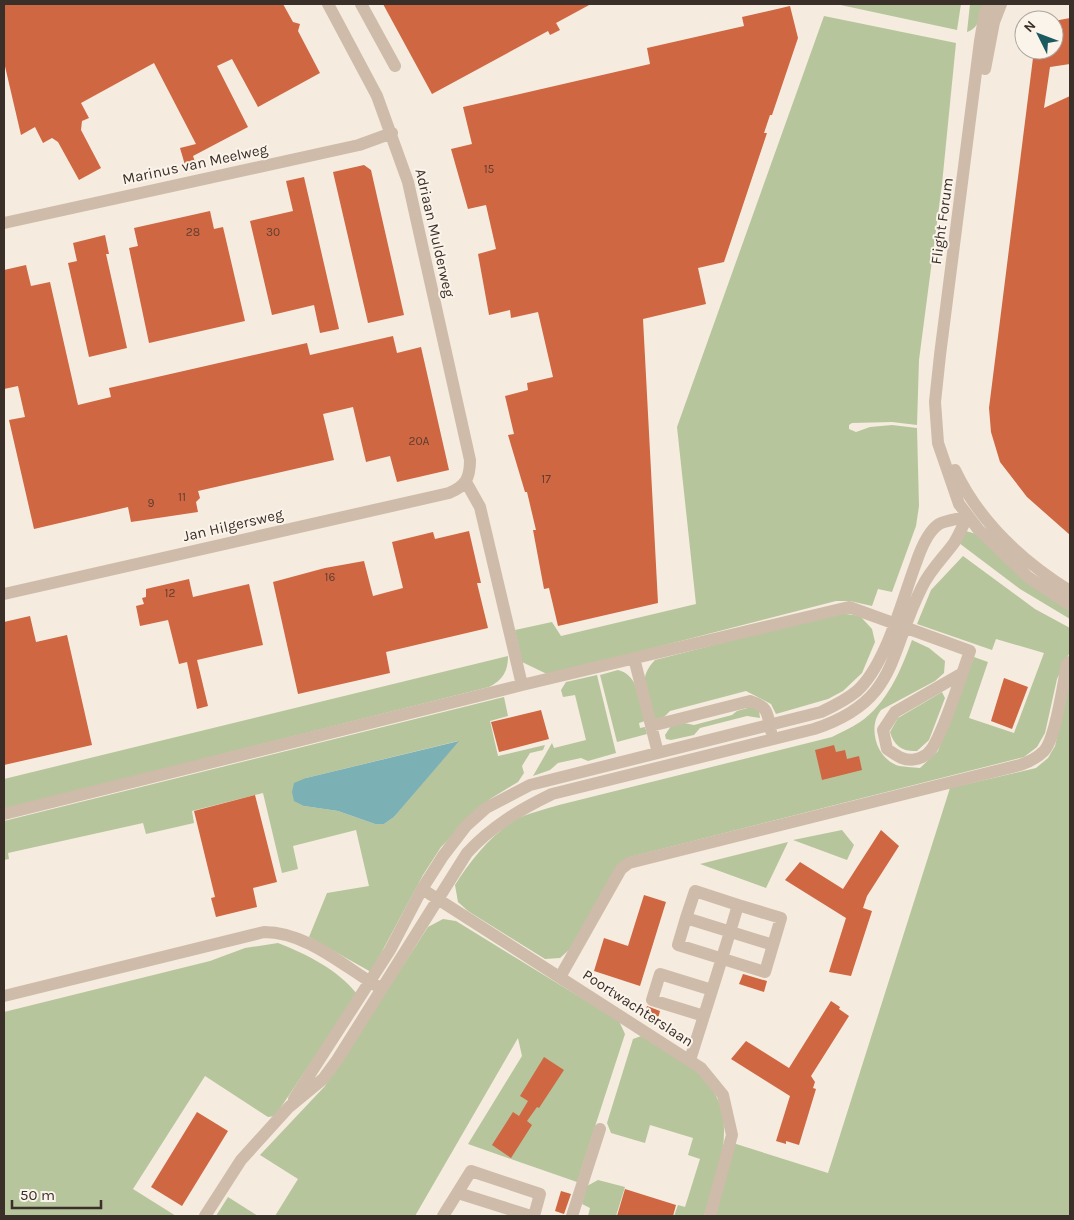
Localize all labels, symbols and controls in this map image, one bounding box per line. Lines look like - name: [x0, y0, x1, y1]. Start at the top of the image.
- north arrow: [1014, 10, 1064, 60]
- text: N: [1020, 17, 1039, 36]
- street label: Marinus van Meelweg: [121, 140, 270, 188]
- house number: 15: [484, 162, 495, 176]
- street label: Adriaan Mulderweg: [411, 167, 459, 300]
- street label: Flight Forum: [927, 176, 957, 266]
- house number: 28: [186, 225, 200, 239]
- house number: 30: [266, 225, 280, 239]
- house number: 20A: [409, 434, 430, 448]
- house number: 17: [541, 472, 551, 486]
- house number: 11: [178, 490, 186, 504]
- house number: 9: [148, 496, 155, 510]
- street label: Jan Hilgersweg: [181, 505, 285, 545]
- house number: 16: [325, 570, 336, 584]
- house number: 12: [165, 586, 176, 600]
- street label: Poortwachterslaan: [579, 966, 697, 1050]
- scale bar: [12, 1178, 101, 1210]
- text: 50 m: [20, 1186, 55, 1204]

